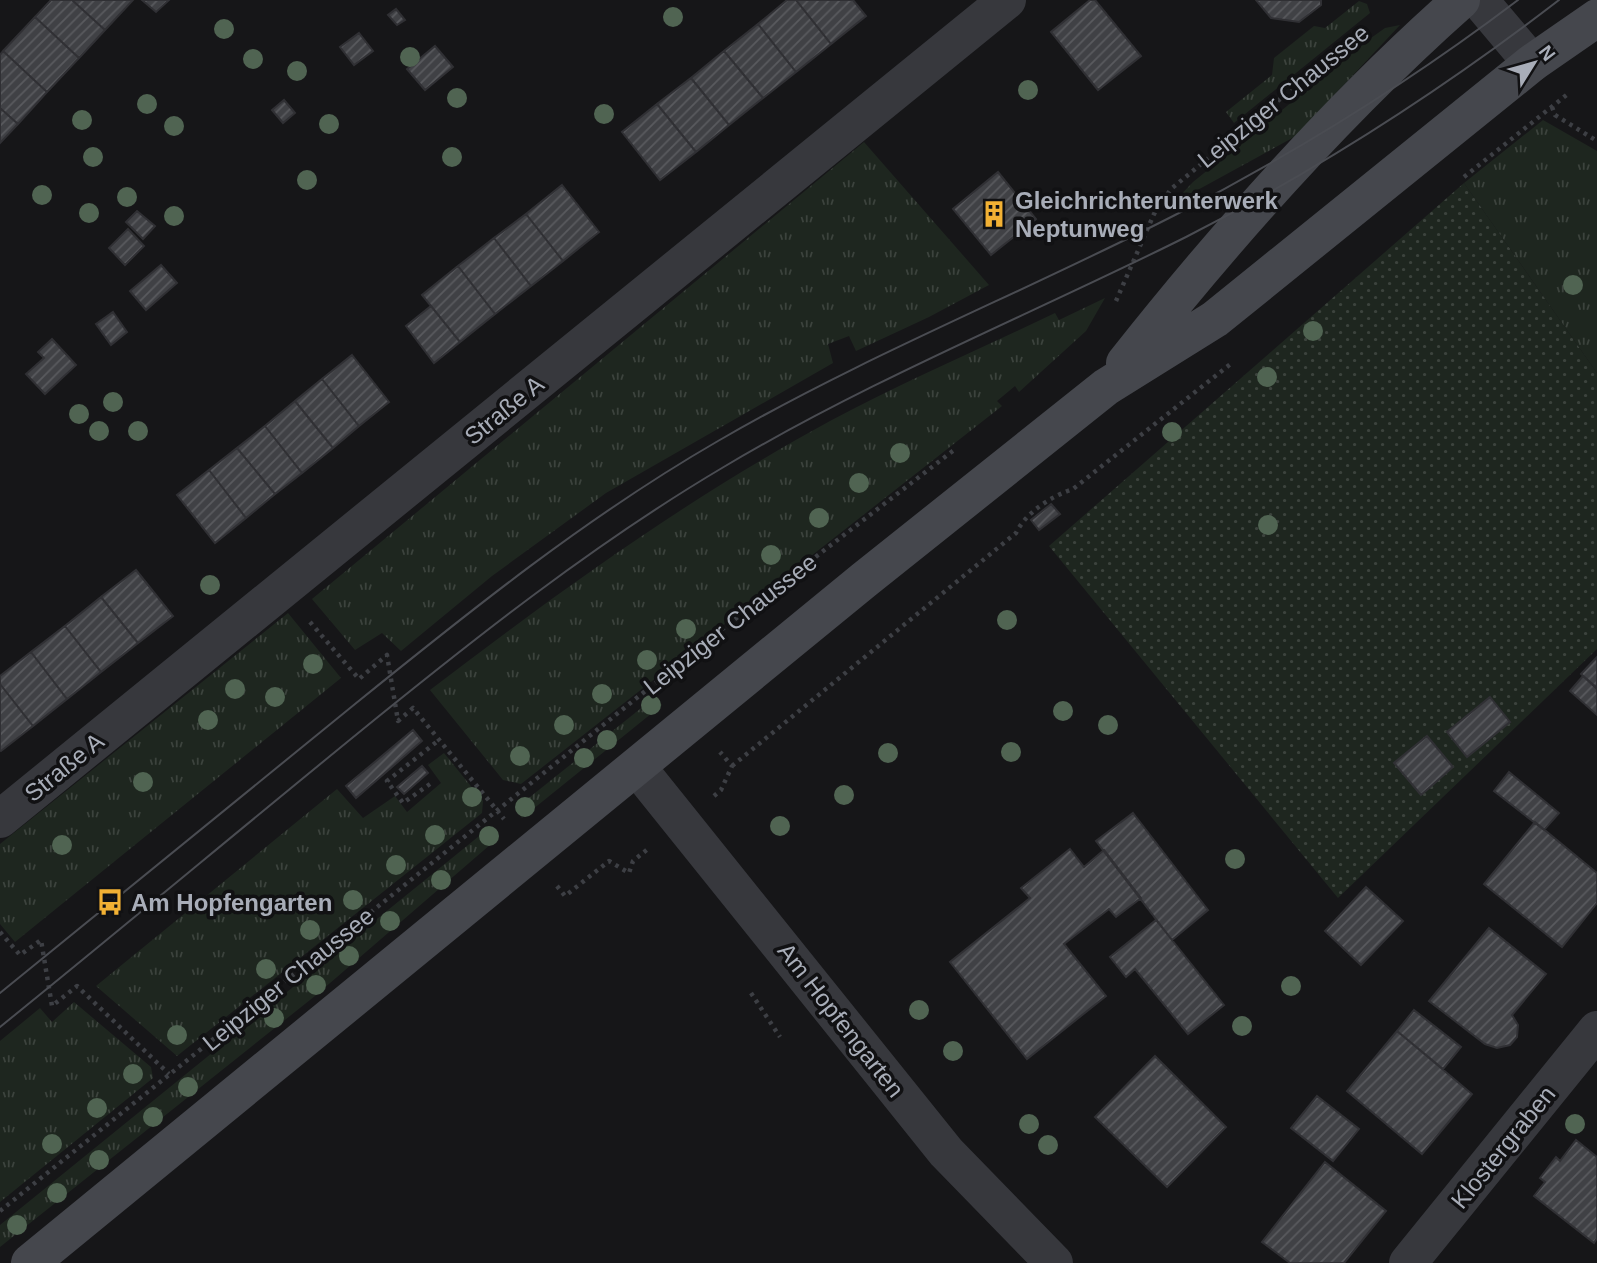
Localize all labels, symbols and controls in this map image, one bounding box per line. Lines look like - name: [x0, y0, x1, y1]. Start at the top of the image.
- street label: Leipziger Chaussee: [1192, 19, 1374, 173]
- north arrow: [1499, 28, 1569, 98]
- text: N: [1535, 41, 1560, 65]
- place label: Gleichrichterunterwerk Neptunweg: [1015, 187, 1278, 242]
- building icon: Gleichrichterunterwerk Neptunweg: [979, 199, 1009, 229]
- street label: Straße A: [459, 370, 549, 450]
- street label: Leipziger Chaussee: [638, 548, 822, 700]
- street label: Straße A: [19, 727, 109, 807]
- bus stop icon: Am Hopfengarten: [95, 887, 125, 917]
- place label: Am Hopfengarten: [131, 889, 332, 916]
- street label: Leipziger Chaussee: [197, 902, 379, 1056]
- street label: Am Hopfengarten: [772, 938, 910, 1102]
- street label: Klostergraben: [1445, 1080, 1561, 1214]

